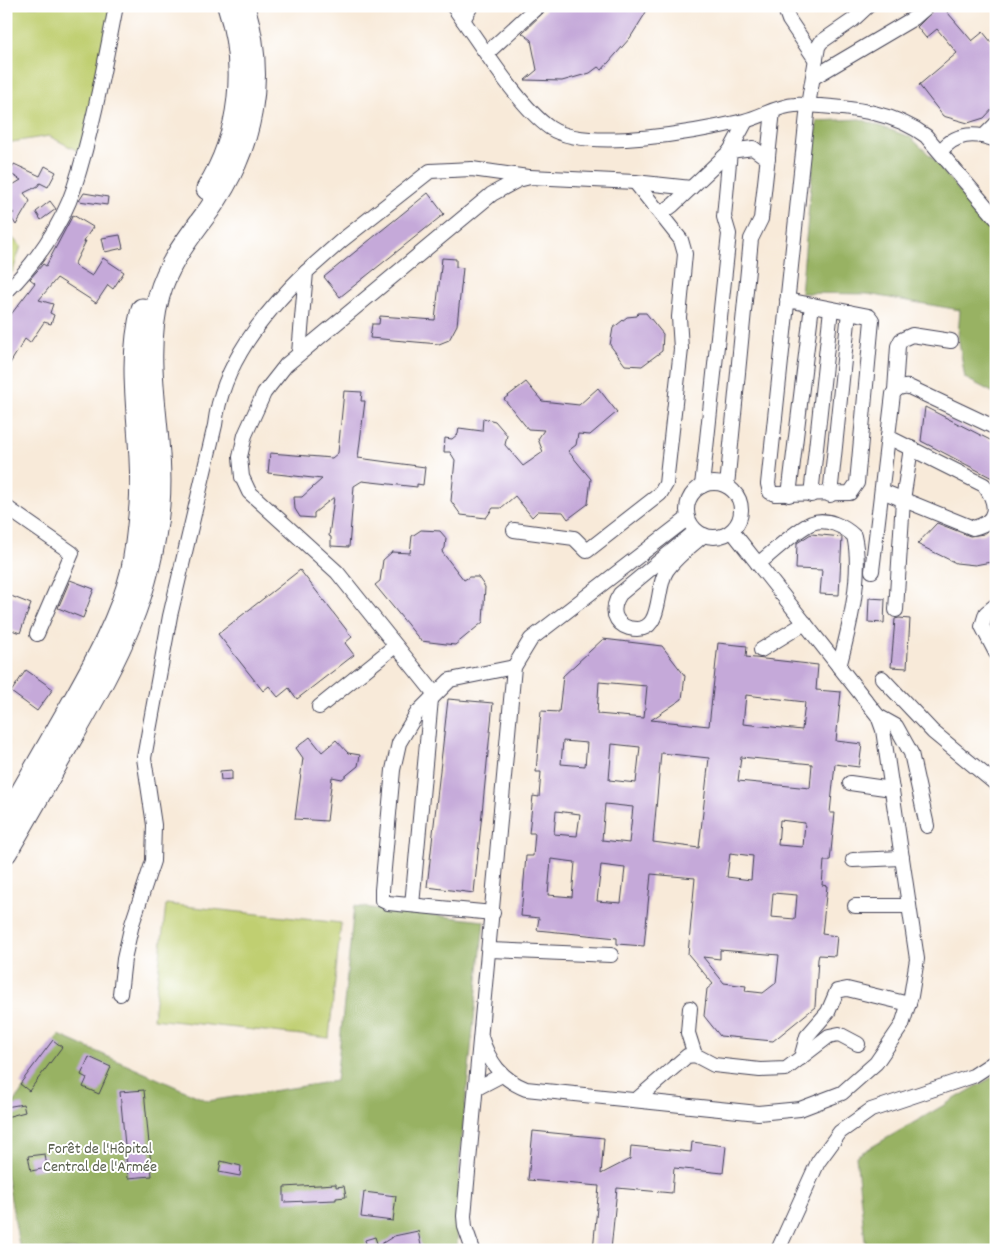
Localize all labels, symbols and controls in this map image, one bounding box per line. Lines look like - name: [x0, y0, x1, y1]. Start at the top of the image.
- park label: Forêt de l'Hôpital Central de l'Armée: [43, 1138, 157, 1179]

